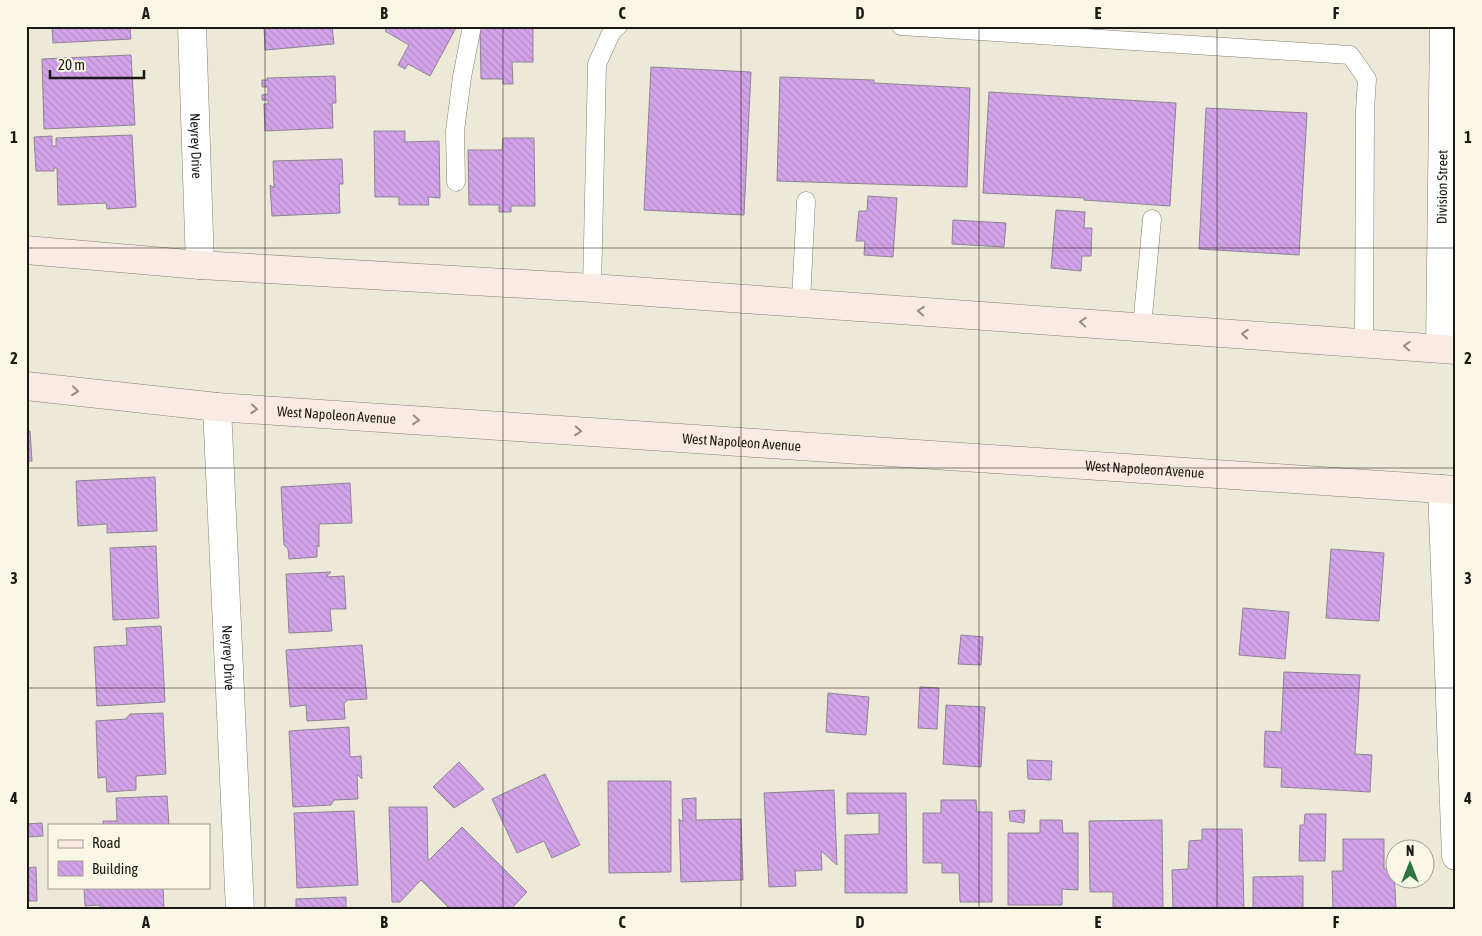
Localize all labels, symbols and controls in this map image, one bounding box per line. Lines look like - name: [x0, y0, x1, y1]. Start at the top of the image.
- text: A: [141, 4, 150, 22]
- text: B: [380, 4, 388, 22]
- text: C: [618, 4, 626, 22]
- text: D: [856, 4, 865, 22]
- text: E: [1095, 4, 1102, 22]
- text: F: [1333, 4, 1340, 22]
- scale bar: [50, 48, 144, 80]
- text: 20 m: [58, 56, 85, 73]
- street label: Neyrey Drive: [187, 113, 205, 179]
- text: 1: [10, 128, 18, 146]
- text: 1: [1464, 128, 1472, 146]
- street label: Division Street: [1434, 150, 1450, 224]
- one-way arrow: [917, 305, 925, 316]
- one-way arrow: [1079, 317, 1087, 328]
- one-way arrow: [1241, 329, 1249, 340]
- one-way arrow: [1403, 340, 1411, 351]
- text: 2: [10, 349, 18, 367]
- text: 2: [1464, 349, 1472, 367]
- one-way arrow: [71, 386, 79, 397]
- one-way arrow: [250, 403, 258, 414]
- street label: West Napoleon Avenue: [277, 403, 396, 427]
- one-way arrow: [412, 414, 420, 425]
- one-way arrow: [574, 425, 582, 436]
- street label: West Napoleon Avenue: [682, 430, 802, 454]
- street label: West Napoleon Avenue: [1085, 457, 1205, 481]
- text: 3: [10, 569, 18, 587]
- text: 3: [1464, 569, 1472, 587]
- street label: Neyrey Drive: [219, 625, 238, 691]
- text: 4: [9, 789, 18, 807]
- text: 4: [1463, 789, 1472, 807]
- legend: [48, 824, 210, 888]
- text: Road: [92, 834, 121, 851]
- north arrow: [1384, 838, 1434, 888]
- text: N: [1406, 843, 1414, 859]
- text: Building: [92, 860, 138, 877]
- text: A: [141, 913, 150, 931]
- text: B: [380, 913, 388, 931]
- text: C: [618, 913, 626, 931]
- text: D: [856, 913, 865, 931]
- text: E: [1095, 913, 1102, 931]
- text: F: [1333, 913, 1340, 931]

